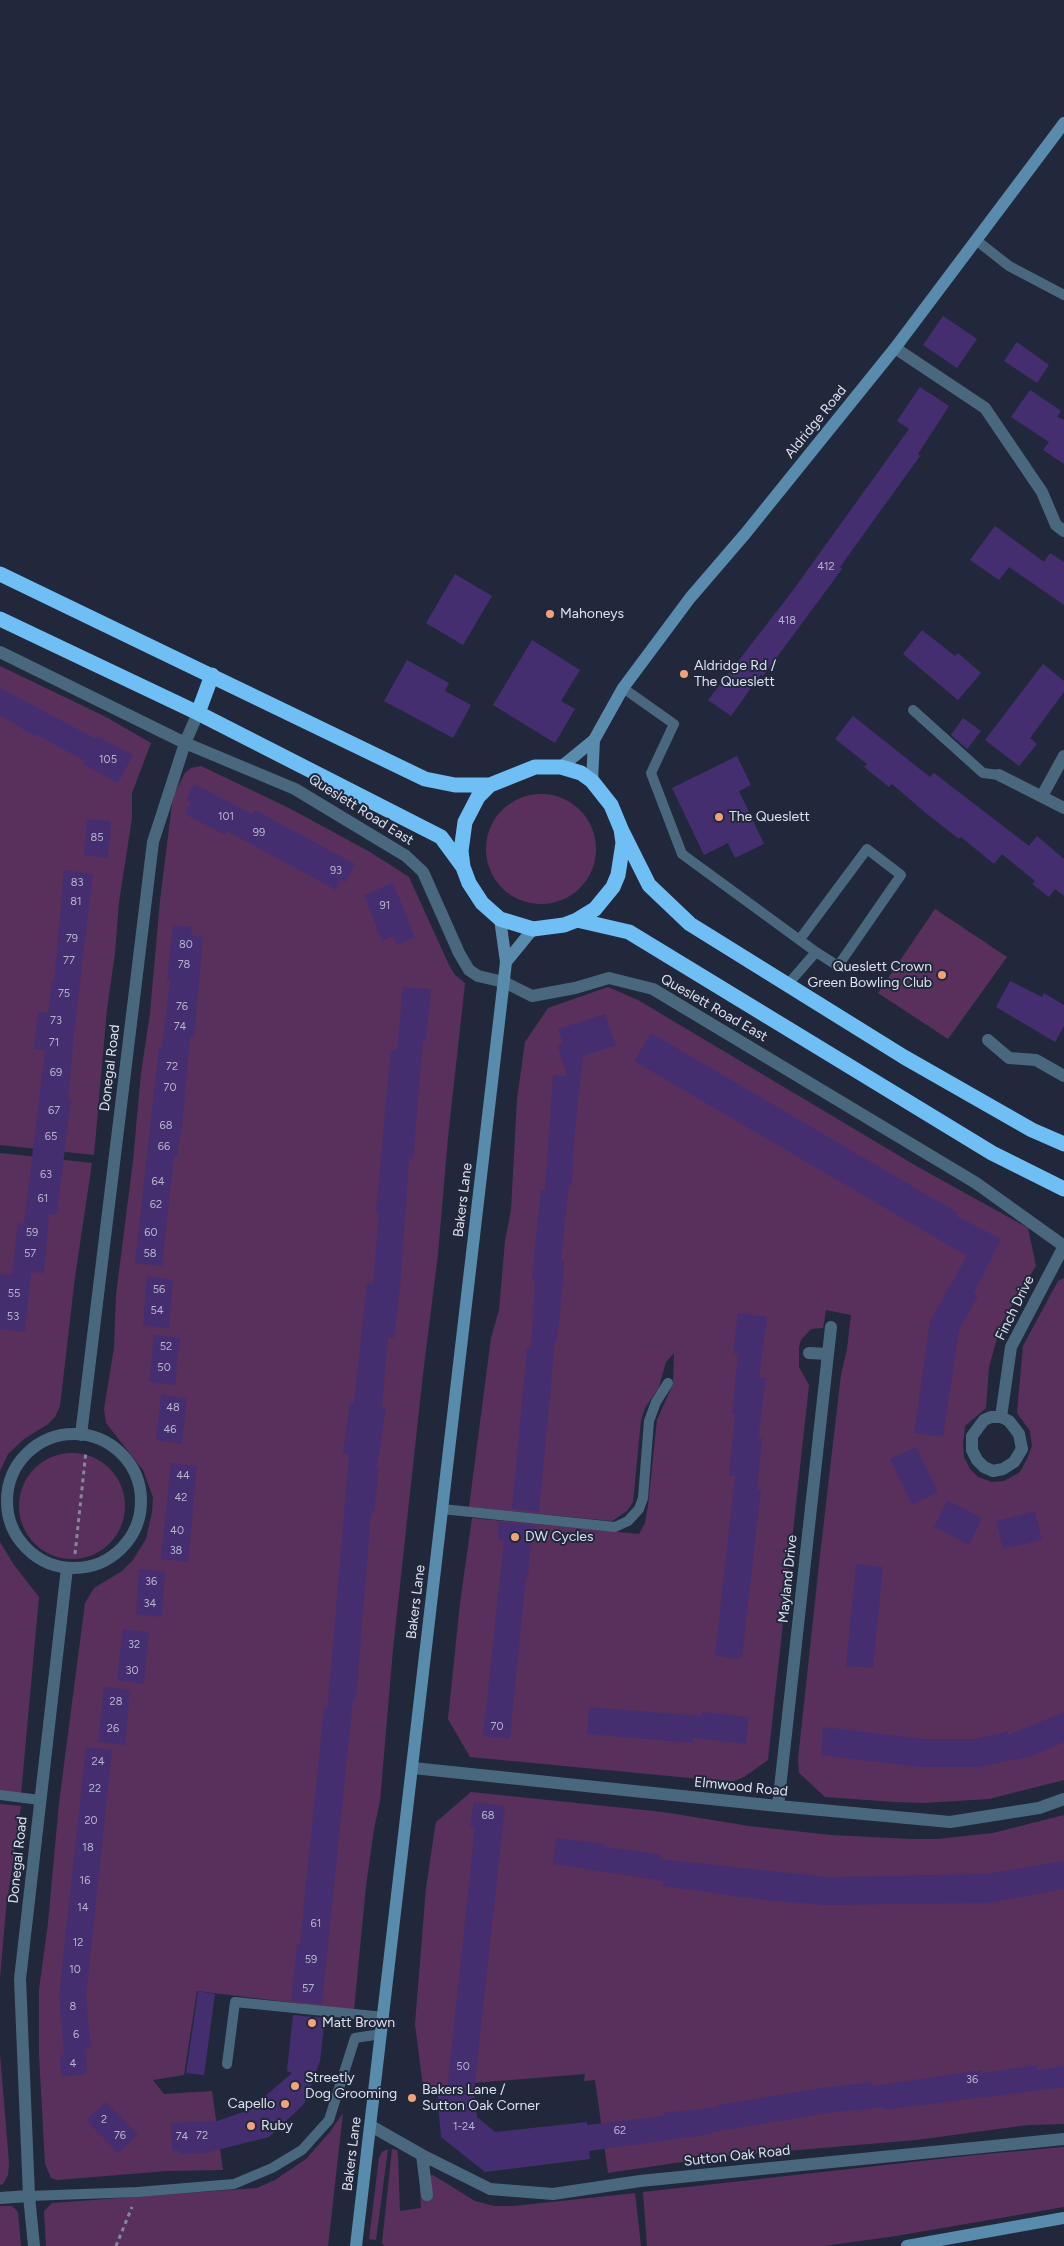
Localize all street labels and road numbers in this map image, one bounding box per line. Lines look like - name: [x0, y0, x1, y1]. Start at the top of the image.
- street label: Aldridge Road: [782, 382, 850, 462]
- street label: Queslett Road East: [305, 771, 417, 849]
- street label: Queslett Road East: [658, 971, 770, 1045]
- street label: Donegal Road: [96, 1024, 124, 1112]
- street label: Bakers Lane: [450, 1162, 476, 1238]
- street label: Finch Drive: [992, 1273, 1038, 1343]
- street label: Mayland Drive: [775, 1534, 801, 1624]
- street label: Bakers Lane: [403, 1564, 429, 1640]
- street label: Elmwood Road: [693, 1774, 789, 1800]
- street label: Donegal Road: [5, 1816, 31, 1904]
- street label: Bakers Lane: [339, 2116, 365, 2192]
- street label: Sutton Oak Road: [683, 2142, 791, 2170]

